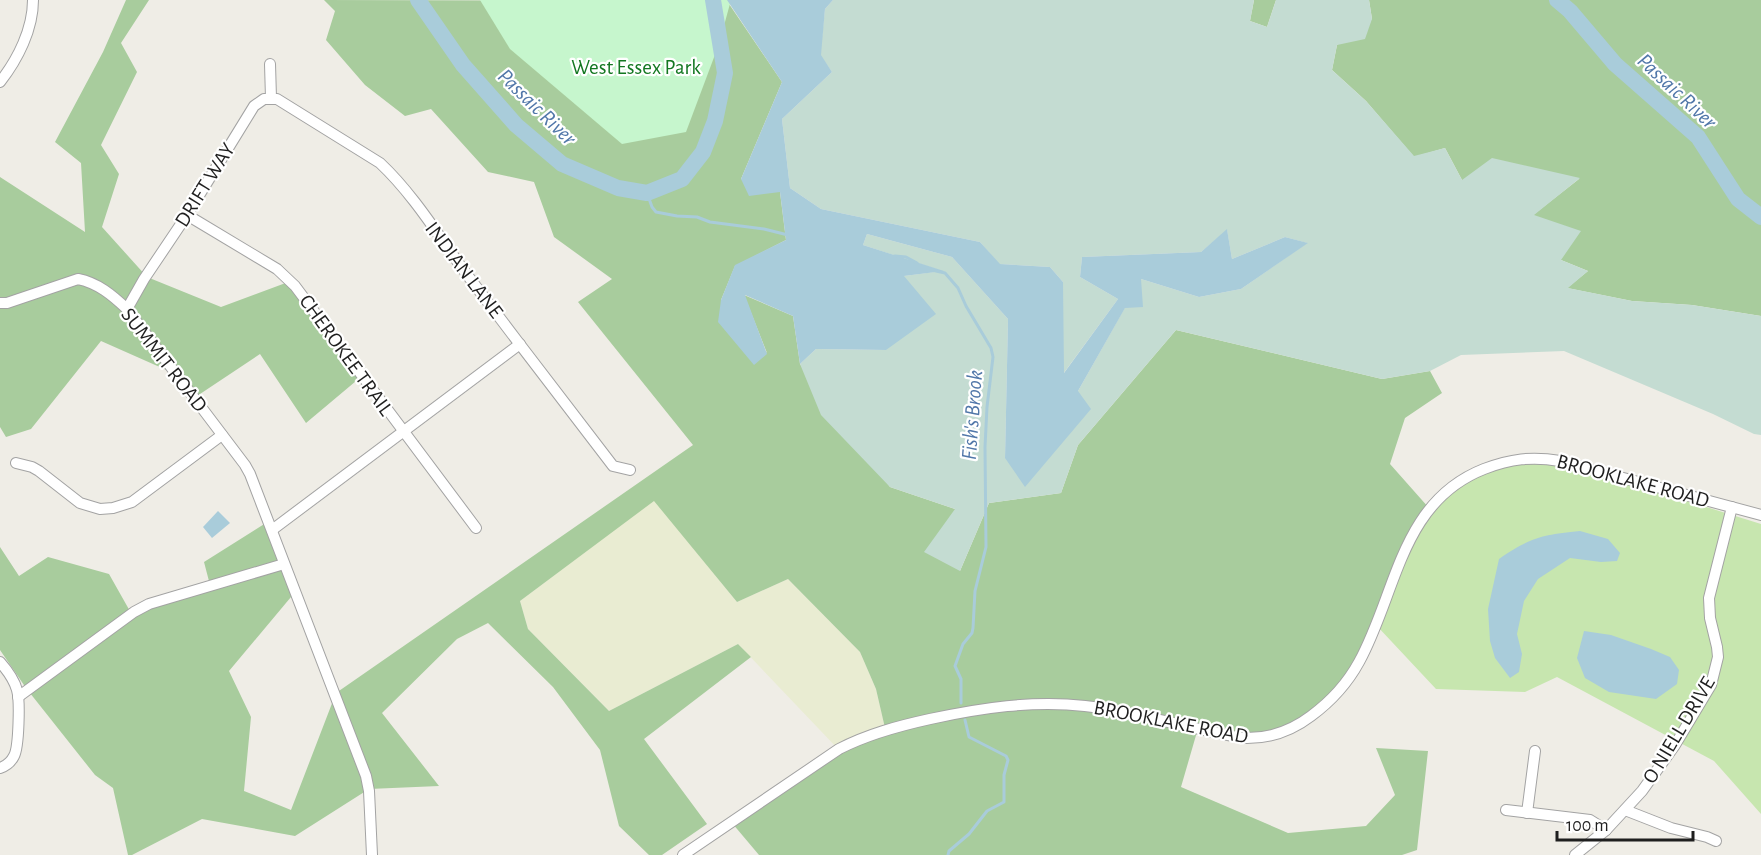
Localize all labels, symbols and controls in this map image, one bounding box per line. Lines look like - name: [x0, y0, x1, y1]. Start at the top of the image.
- water label: Passaic River: [1633, 49, 1721, 133]
- park label: West Essex Park: [571, 57, 701, 78]
- water label: Passaic River: [494, 65, 581, 150]
- street label: DRIFT WAY: [171, 139, 239, 231]
- street label: INDIAN LANE: [421, 218, 507, 322]
- street label: CHEROKEE TRAIL: [295, 291, 397, 420]
- street label: SUMMIT ROAD: [117, 304, 211, 416]
- water label: Fish's Brook: [958, 369, 986, 461]
- street label: BROOKLAKE ROAD: [1554, 451, 1712, 511]
- street label: O NIELL DRIVE: [1639, 673, 1719, 787]
- street label: BROOKLAKE ROAD: [1092, 697, 1250, 747]
- scale bar: [1557, 804, 1694, 842]
- text: 100 m: [1566, 817, 1609, 835]

